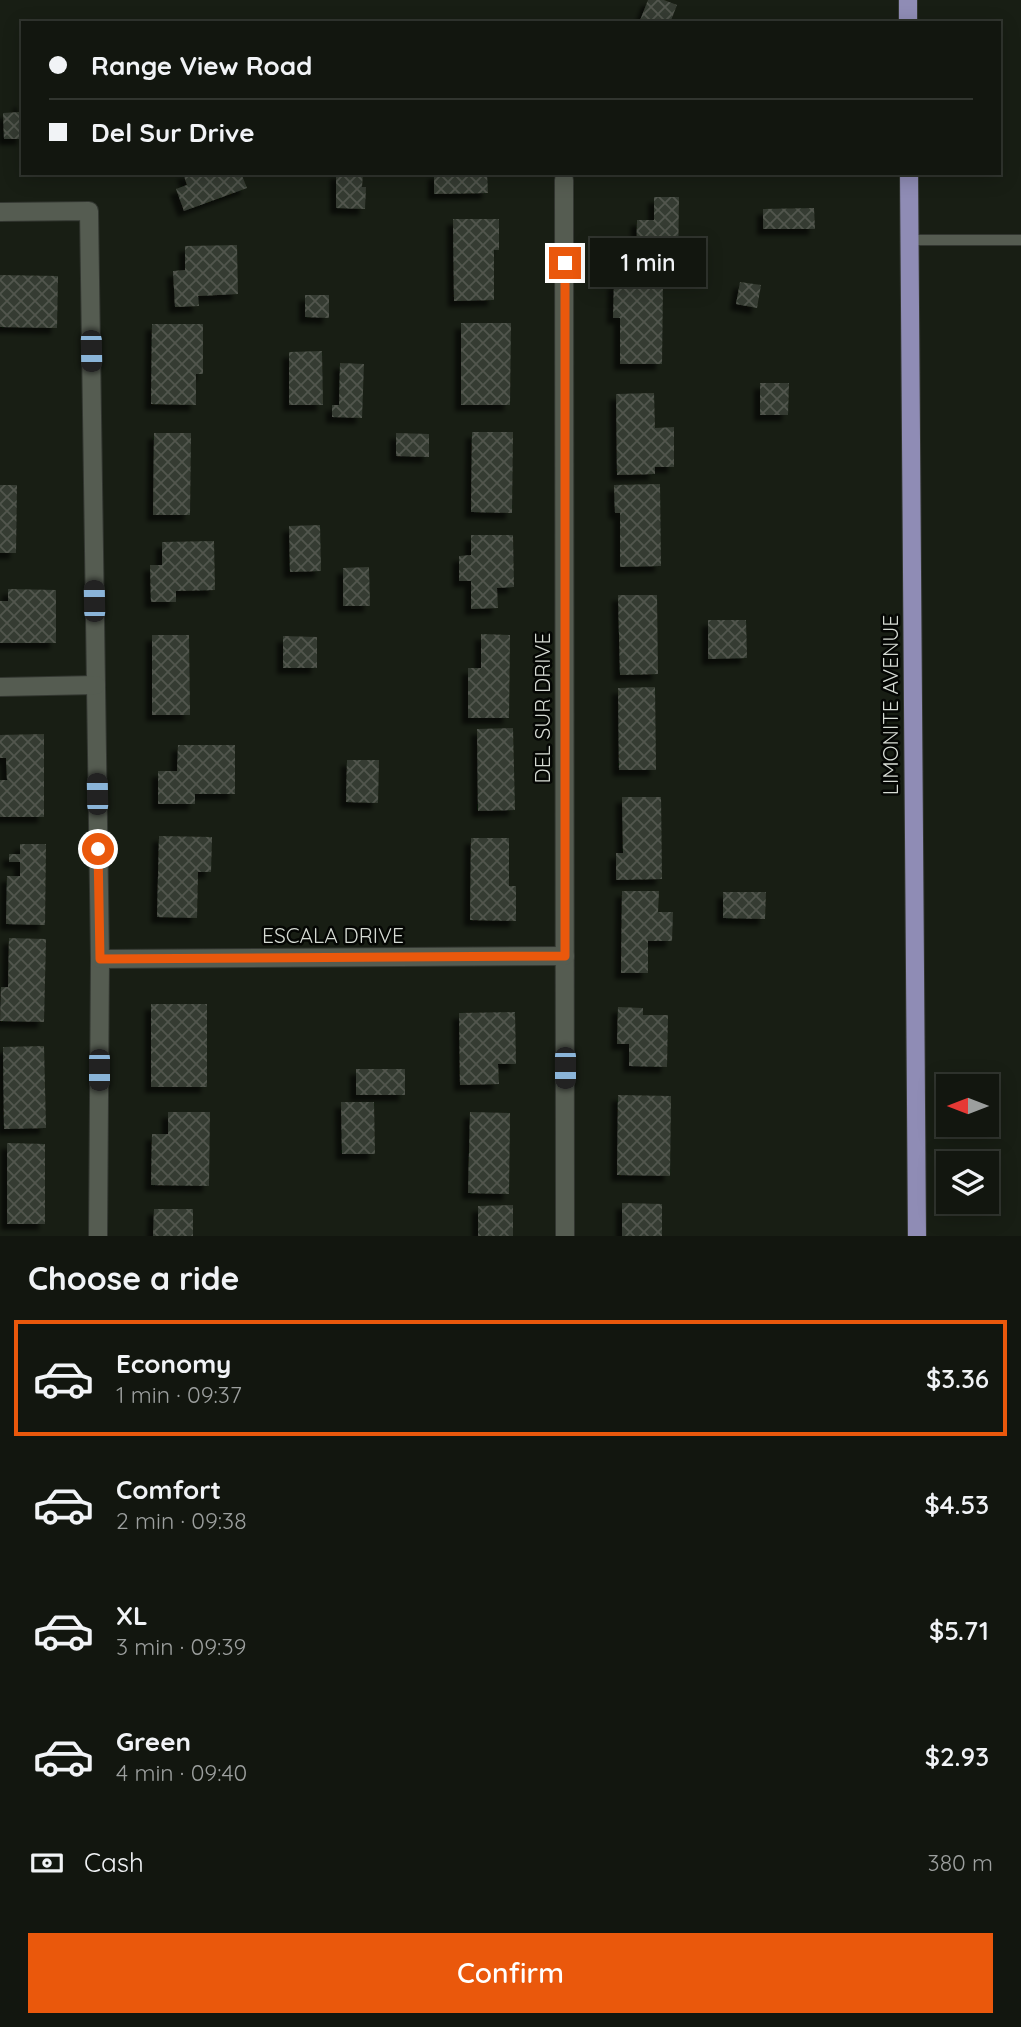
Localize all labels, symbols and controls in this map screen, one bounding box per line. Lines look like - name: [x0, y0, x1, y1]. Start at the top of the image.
- text: Range View Road: [91, 49, 312, 82]
- text: Del Sur Drive: [91, 116, 255, 149]
- callout: 1 min: [590, 238, 705, 288]
- route end: [549, 247, 581, 279]
- text: 1 min: [620, 248, 676, 277]
- car: [81, 330, 102, 372]
- car: [84, 580, 105, 622]
- street label: LIMONITE AVENUE: [877, 615, 903, 795]
- street label: DEL SUR DRIVE: [529, 633, 555, 783]
- car: [87, 773, 108, 815]
- route start: [82, 833, 114, 865]
- street label: ESCALA DRIVE: [262, 922, 404, 948]
- car: [555, 1047, 576, 1089]
- car: [89, 1049, 110, 1091]
- north arrow: [936, 1074, 999, 1138]
- map controls: [936, 1074, 999, 1214]
- button: layers: [936, 1151, 999, 1214]
- text: Choose a ride: [28, 1258, 240, 1298]
- icon: car: [32, 1347, 95, 1410]
- text: Economy: [116, 1347, 231, 1380]
- text: $3.36: [926, 1362, 989, 1395]
- text: 1 min · 09:37: [116, 1380, 242, 1409]
- icon: car: [32, 1473, 95, 1536]
- text: Comfort: [116, 1473, 221, 1506]
- text: $4.53: [925, 1488, 989, 1521]
- text: 2 min · 09:38: [116, 1506, 247, 1535]
- icon: car: [32, 1599, 95, 1662]
- text: XL: [116, 1599, 148, 1632]
- text: $5.71: [929, 1614, 989, 1647]
- text: 3 min · 09:39: [116, 1632, 246, 1661]
- icon: car: [32, 1725, 95, 1788]
- text: Green: [116, 1725, 191, 1758]
- text: $2.93: [925, 1740, 989, 1773]
- text: 4 min · 09:40: [116, 1758, 247, 1787]
- icon: cash: [28, 1844, 66, 1882]
- text: Cash: [84, 1846, 144, 1879]
- text: 380 m: [928, 1848, 993, 1877]
- button: Confirm: [28, 1933, 993, 2013]

